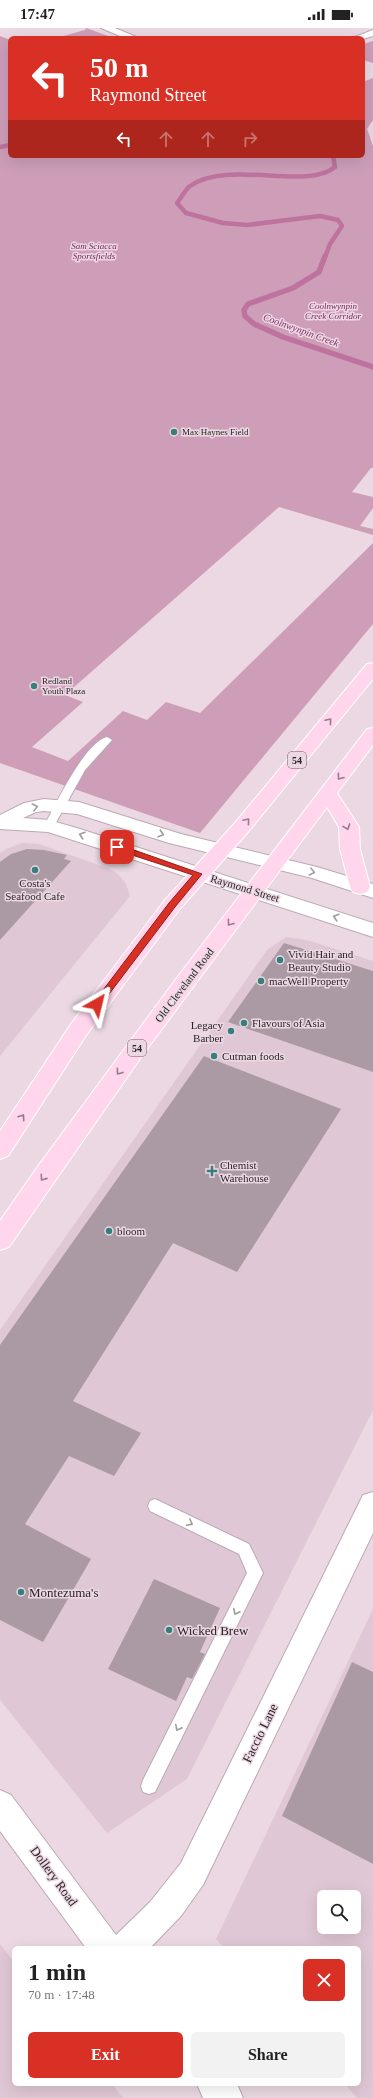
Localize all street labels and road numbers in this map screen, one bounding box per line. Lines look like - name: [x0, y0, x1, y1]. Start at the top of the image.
- road number: 54: [288, 752, 306, 768]
- street label: Raymond Street: [209, 872, 281, 904]
- street label: Old Cleveland Road: [152, 945, 216, 1024]
- road number: 54: [128, 1040, 146, 1056]
- street label: Faccio Lane: [239, 1701, 281, 1765]
- street label: Dollery Road: [27, 1843, 81, 1909]

